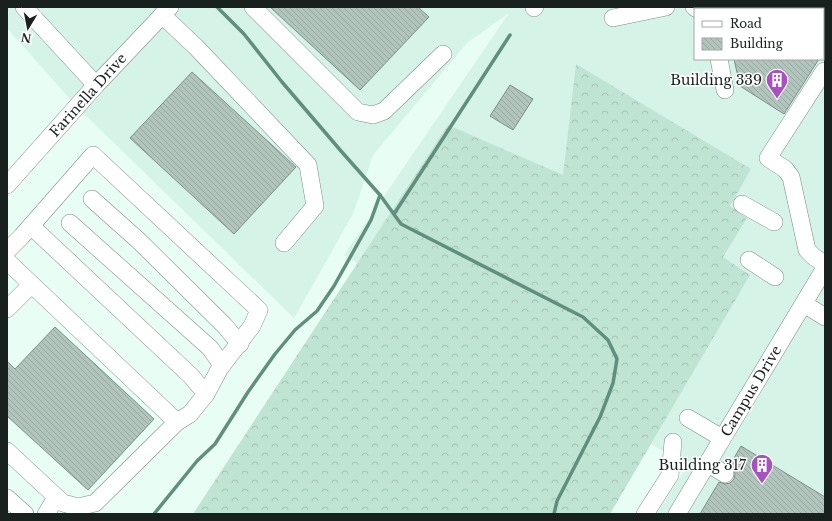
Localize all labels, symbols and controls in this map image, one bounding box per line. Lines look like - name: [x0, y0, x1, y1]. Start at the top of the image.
- north arrow: [8, 8, 48, 48]
- legend: [694, 8, 824, 60]
- text: Road: [730, 16, 762, 31]
- text: N: [19, 30, 33, 46]
- text: Building: [730, 36, 784, 51]
- street label: Farinella Drive: [46, 49, 130, 141]
- building icon: Building 339: [764, 67, 790, 100]
- place label: Building 339: [670, 71, 762, 89]
- street label: Campus Drive: [717, 342, 785, 440]
- building icon: Building 317: [749, 452, 775, 485]
- place label: Building 317: [659, 456, 747, 474]

